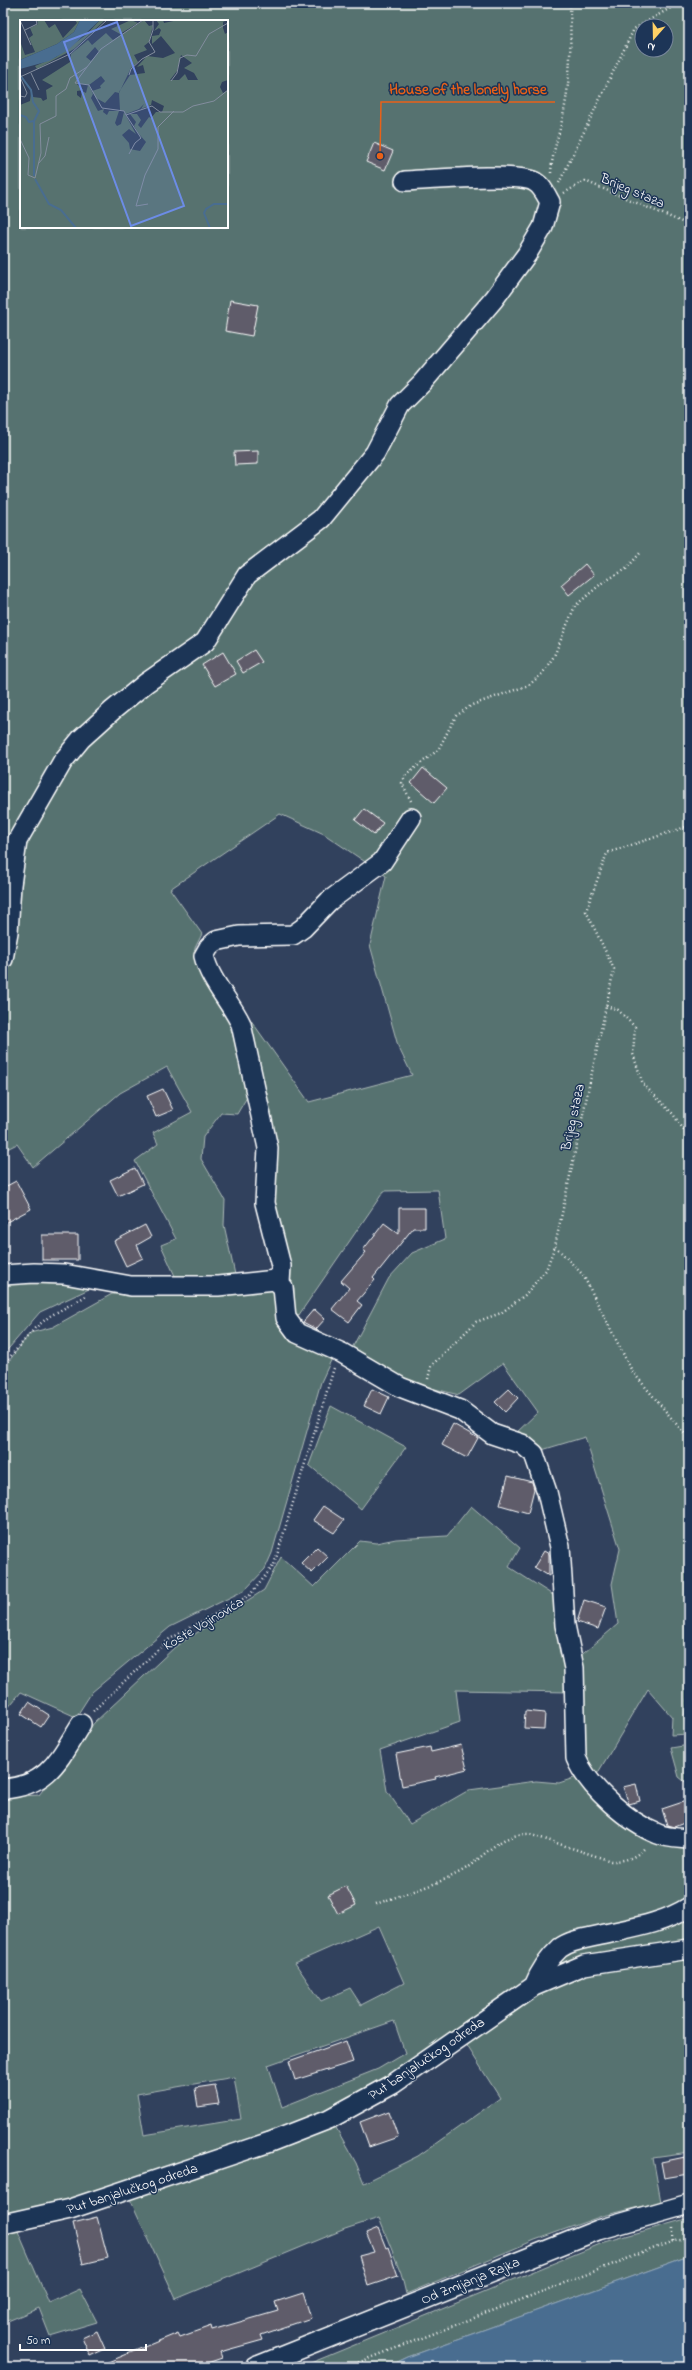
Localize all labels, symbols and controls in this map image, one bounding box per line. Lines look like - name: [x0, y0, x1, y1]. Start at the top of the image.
- north arrow: [634, 18, 674, 58]
- inset map: [20, 20, 228, 228]
- text: N: [645, 38, 657, 55]
- callout: House of the lonely horse: [381, 75, 555, 102]
- text: House of the lonely horse: [389, 79, 548, 103]
- street label: Brijeg staza: [596, 168, 668, 215]
- street label: Brijeg staza: [556, 1082, 592, 1154]
- street label: Koste Vojinovića: [160, 1592, 248, 1657]
- street label: Put banjalučkog odreda: [364, 2012, 490, 2107]
- street label: Put banjalučkog odreda: [64, 2158, 201, 2221]
- street label: Od Zmijanja Rajka: [418, 2252, 523, 2311]
- scale bar: [20, 2326, 146, 2352]
- text: 50 m: [26, 2332, 50, 2350]

